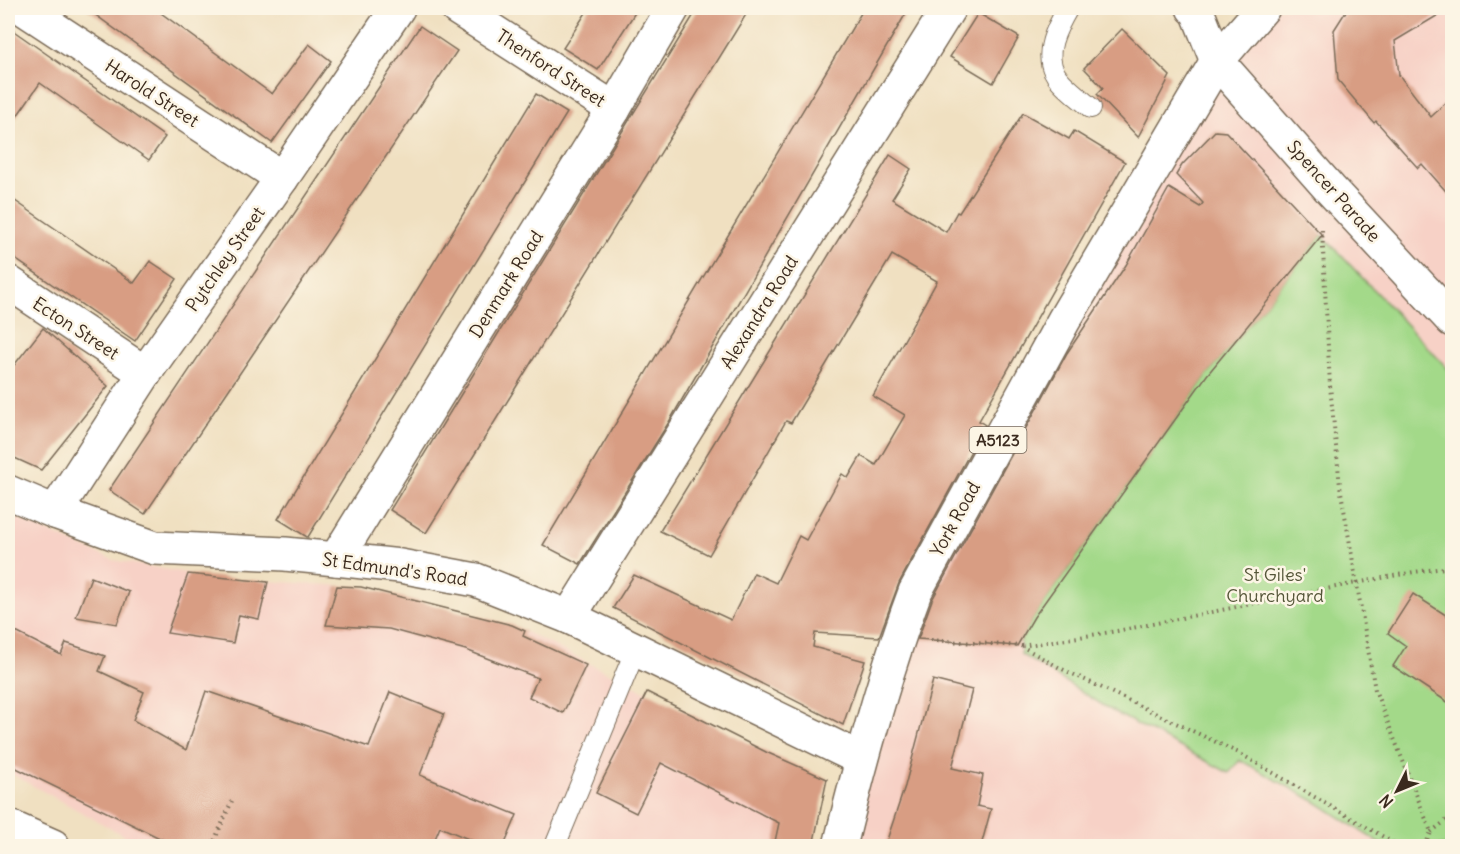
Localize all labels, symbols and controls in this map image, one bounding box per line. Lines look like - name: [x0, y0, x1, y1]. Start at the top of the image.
- street label: Thenford Street: [492, 24, 610, 112]
- street label: Harold Street: [101, 54, 203, 132]
- street label: Spencer Parade: [1282, 135, 1386, 247]
- street label: Pytchley Street: [180, 202, 270, 316]
- street label: Denmark Road: [464, 226, 548, 342]
- street label: Alexandra Road: [715, 251, 803, 373]
- street label: Ecton Street: [28, 292, 124, 364]
- road number: A5123: [970, 427, 1026, 453]
- street label: York Road: [925, 477, 985, 560]
- street label: St Edmund's Road: [321, 547, 469, 591]
- park label: St Giles' Churchyard: [1226, 563, 1324, 607]
- north arrow: [1367, 761, 1427, 821]
- text: N: [1375, 790, 1397, 812]

